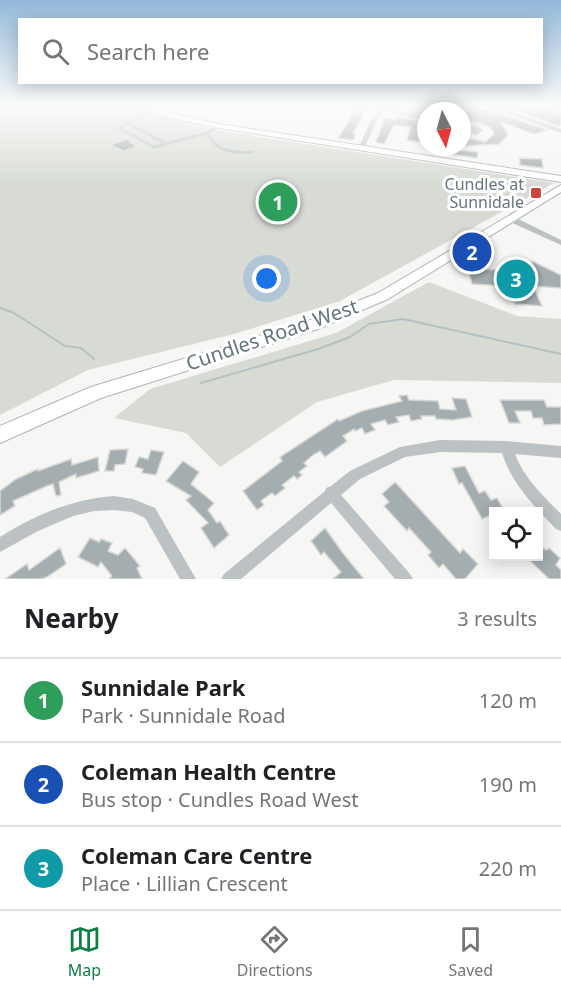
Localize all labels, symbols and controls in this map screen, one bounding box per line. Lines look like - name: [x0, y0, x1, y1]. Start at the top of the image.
- search box: [18, 18, 543, 84]
- icon: search: [39, 35, 72, 68]
- text: Search here: [87, 36, 209, 66]
- north arrow: [417, 102, 471, 156]
- place label: Cundles at Sunnidale: [445, 173, 524, 213]
- pin: 1: [258, 180, 298, 224]
- marker: Cundles at Sunnidale: [529, 186, 543, 200]
- pin: 2: [452, 230, 492, 274]
- pin: 3: [496, 256, 536, 302]
- your location: [252, 264, 281, 293]
- street label: Cundles Road West: [182, 292, 362, 377]
- map controls: [489, 507, 543, 561]
- button: locate: [489, 507, 543, 561]
- text: Nearby: [24, 600, 119, 636]
- text: 3 results: [457, 605, 537, 632]
- text: Sunnidale Park: [81, 672, 245, 702]
- text: 1: [38, 687, 49, 714]
- text: 120 m: [479, 687, 537, 714]
- text: Park · Sunnidale Road: [81, 702, 285, 729]
- text: Coleman Health Centre: [81, 756, 336, 786]
- text: 2: [38, 771, 49, 798]
- text: 190 m: [479, 771, 537, 798]
- text: Bus stop · Cundles Road West: [81, 786, 359, 813]
- text: Coleman Care Centre: [81, 840, 312, 870]
- text: 3: [38, 855, 49, 882]
- text: 220 m: [479, 855, 537, 882]
- text: Place · Lillian Crescent: [81, 870, 288, 897]
- tab: Map: [68, 923, 101, 981]
- tab: Directions: [237, 923, 313, 981]
- tab: Saved: [448, 923, 493, 981]

